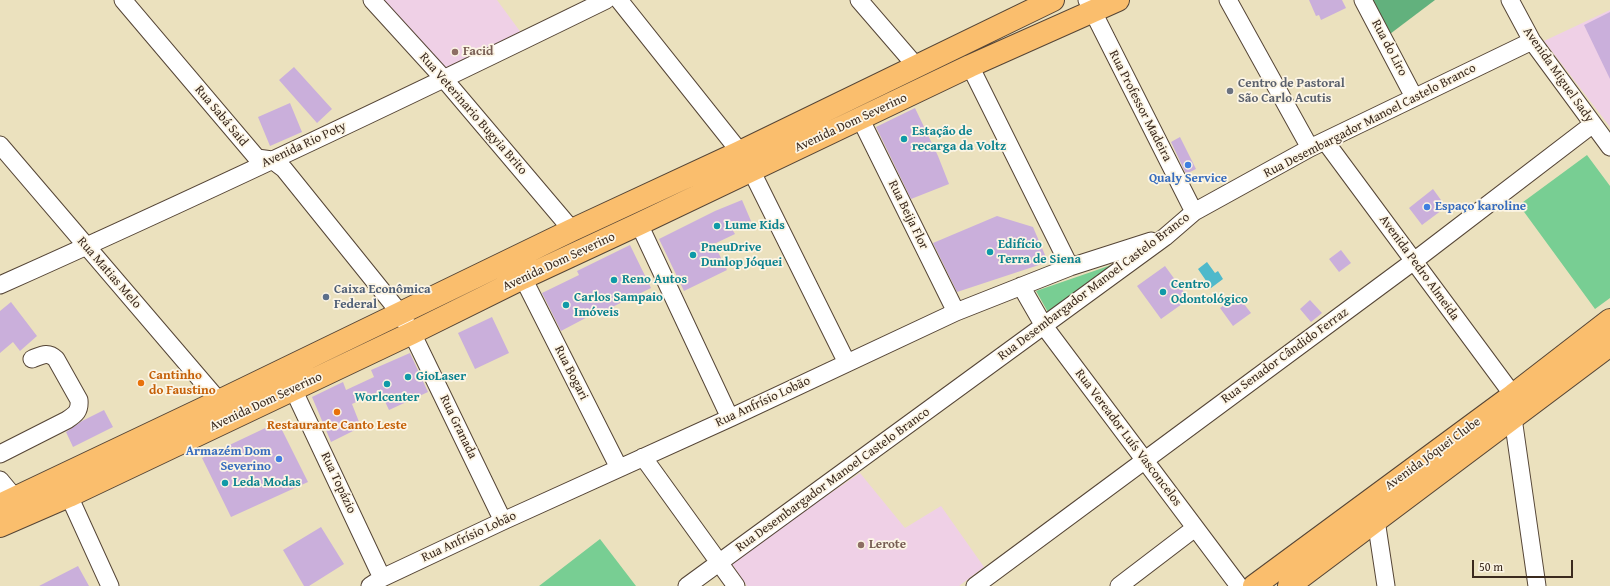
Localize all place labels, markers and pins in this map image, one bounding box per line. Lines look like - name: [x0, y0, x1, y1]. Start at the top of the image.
- place label: Facid: [463, 44, 493, 60]
- marker: Facid: [450, 47, 460, 57]
- place label: Centro de Pastoral São Carlo Acutis: [1238, 76, 1345, 107]
- marker: Centro de Pastoral São Carlo Acutis: [1225, 86, 1235, 96]
- place label: Estação de recarga da Voltz: [912, 124, 1006, 155]
- marker: Estação de recarga da Voltz: [899, 134, 909, 144]
- marker: Qualy Service: [1183, 160, 1193, 170]
- place label: Qualy Service: [1149, 171, 1227, 187]
- place label: Espaço karoline: [1435, 199, 1526, 215]
- marker: Espaço karoline: [1422, 202, 1432, 212]
- place label: Lume Kids: [725, 218, 785, 234]
- marker: Lume Kids: [712, 221, 722, 231]
- place label: Edifício Terra de Siena: [998, 237, 1081, 268]
- place label: PneuDrive Dunlop Jóquei: [701, 240, 782, 271]
- marker: Edifício Terra de Siena: [985, 247, 995, 257]
- marker: PneuDrive Dunlop Jóquei: [688, 250, 698, 260]
- place label: Reno Autos: [622, 272, 687, 288]
- marker: Reno Autos: [609, 275, 619, 285]
- place label: Centro Odontológico: [1171, 277, 1248, 308]
- place label: Caixa Econômica Federal: [334, 282, 431, 313]
- marker: Centro Odontológico: [1158, 287, 1168, 297]
- place label: Carlos Sampaio Imóveis: [574, 290, 663, 321]
- marker: Caixa Econômica Federal: [321, 292, 331, 302]
- marker: Carlos Sampaio Imóveis: [561, 300, 571, 310]
- place label: Cantinho do Faustino: [149, 368, 216, 399]
- place label: GioLaser: [416, 369, 466, 385]
- marker: GioLaser: [403, 372, 413, 382]
- marker: Cantinho do Faustino: [136, 378, 146, 388]
- marker: Worlcenter: [382, 379, 392, 389]
- place label: Worlcenter: [355, 390, 419, 406]
- marker: Restaurante Canto Leste: [332, 407, 342, 417]
- place label: Restaurante Canto Leste: [267, 418, 407, 434]
- place label: Armazém Dom Severino: [186, 444, 271, 475]
- marker: Armazém Dom Severino: [274, 454, 284, 464]
- place label: Leda Modas: [233, 475, 301, 491]
- marker: Leda Modas: [220, 478, 230, 488]
- place label: Lerote: [869, 537, 906, 553]
- marker: Lerote: [856, 540, 866, 550]

